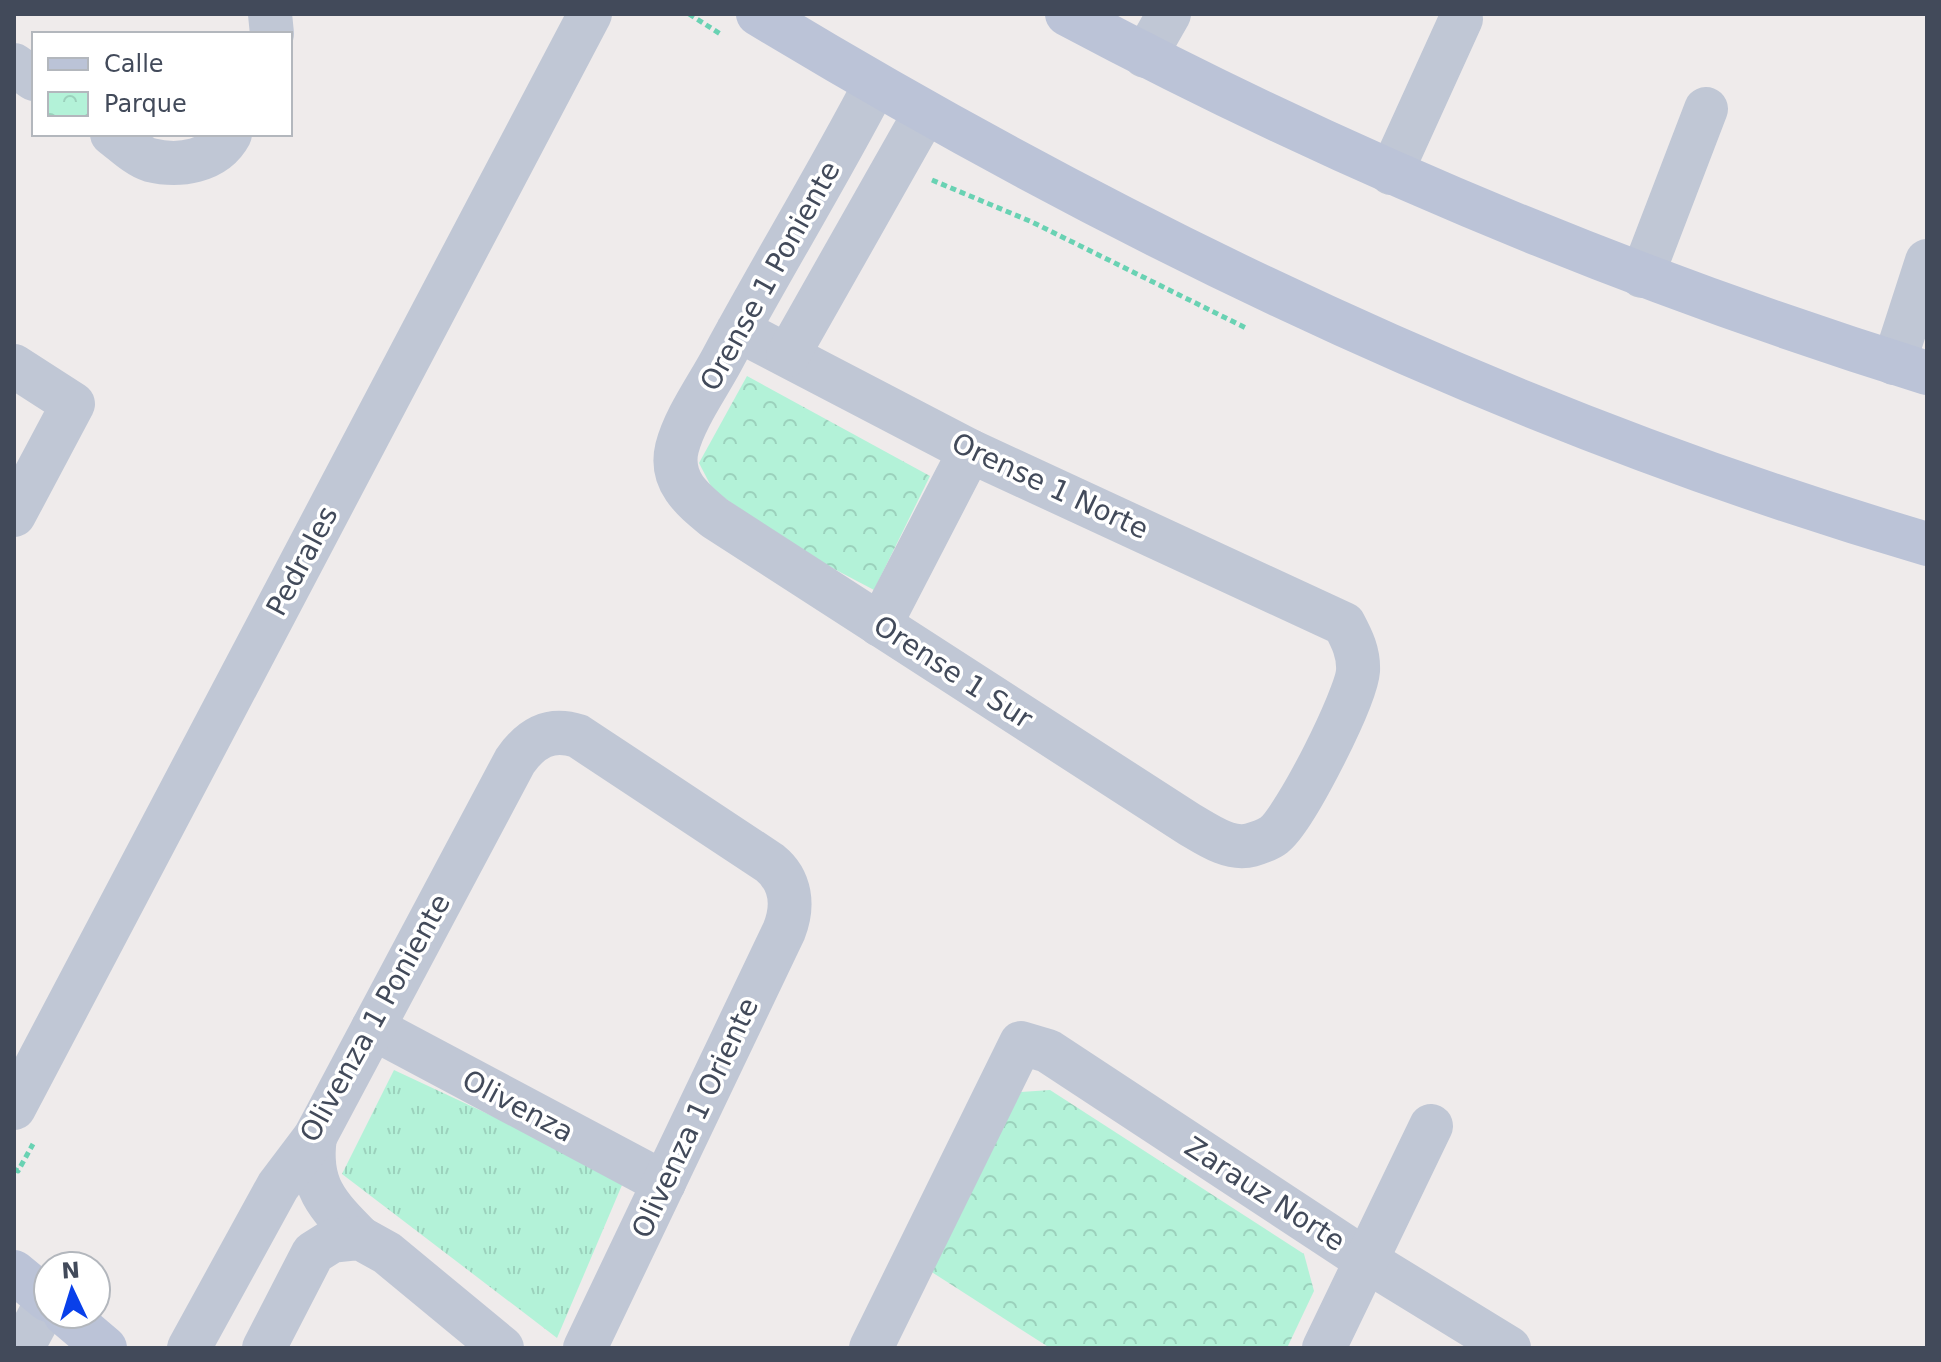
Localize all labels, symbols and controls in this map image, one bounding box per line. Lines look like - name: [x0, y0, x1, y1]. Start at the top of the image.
- legend: [32, 32, 292, 136]
- text: Calle: [104, 50, 164, 78]
- text: Parque: [104, 90, 187, 118]
- street label: Orense 1 Poniente: [693, 156, 847, 396]
- street label: Orense 1 Norte: [946, 426, 1154, 546]
- street label: Pedrales: [259, 501, 345, 621]
- street label: Orense 1 Sur: [868, 608, 1039, 736]
- street label: Olivenza 1 Poniente: [293, 888, 457, 1148]
- street label: Olivenza 1 Oriente: [625, 993, 765, 1243]
- street label: Olivenza: [457, 1063, 579, 1149]
- street label: Zarauz Norte: [1179, 1130, 1351, 1258]
- north arrow: [32, 1250, 112, 1330]
- text: N: [61, 1257, 81, 1284]

